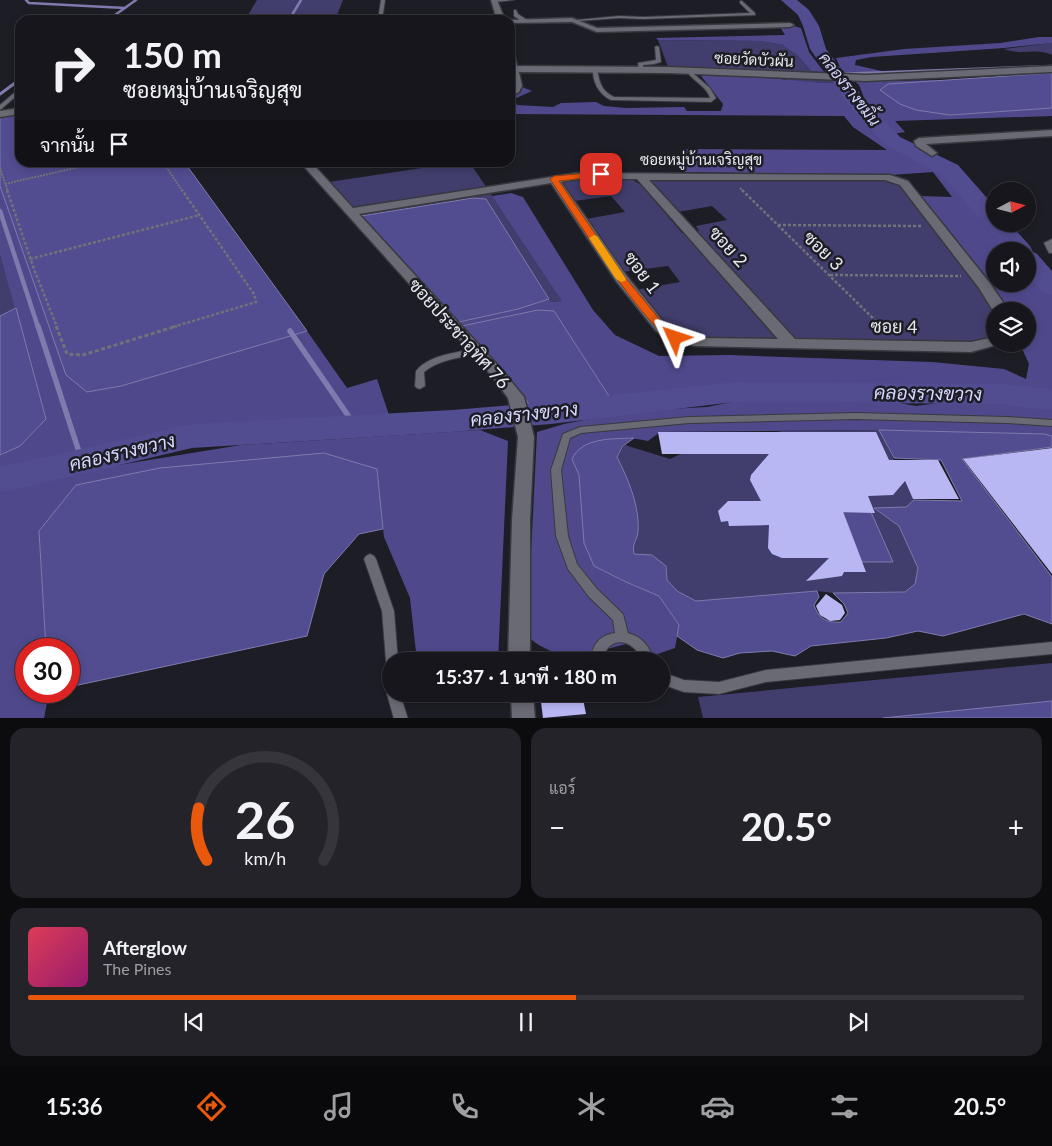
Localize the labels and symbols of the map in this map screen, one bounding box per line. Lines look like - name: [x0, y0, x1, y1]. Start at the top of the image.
- water label: คลองรางขมิ้น: [816, 46, 888, 129]
- street label: ซอยวัดบัวผัน: [714, 48, 794, 70]
- street label: ซอยหมู่บ้านเจริญสุข: [640, 150, 762, 171]
- pin: [580, 153, 622, 195]
- north arrow: [986, 182, 1036, 232]
- street label: ซอย 2: [705, 222, 753, 271]
- street label: ซอย 3: [799, 226, 848, 275]
- street label: ซอย 1: [620, 247, 666, 298]
- street label: ซอยประชาอุทิศ 76: [403, 274, 515, 394]
- position arrow: [648, 311, 700, 363]
- street label: ซอย 4: [870, 315, 918, 337]
- water label: คลองรางขวาง: [874, 380, 983, 405]
- water label: คลองรางขวาง: [469, 396, 579, 431]
- water label: คลองรางขวาง: [67, 428, 178, 475]
- speed limit sign: 30: [15, 638, 80, 703]

